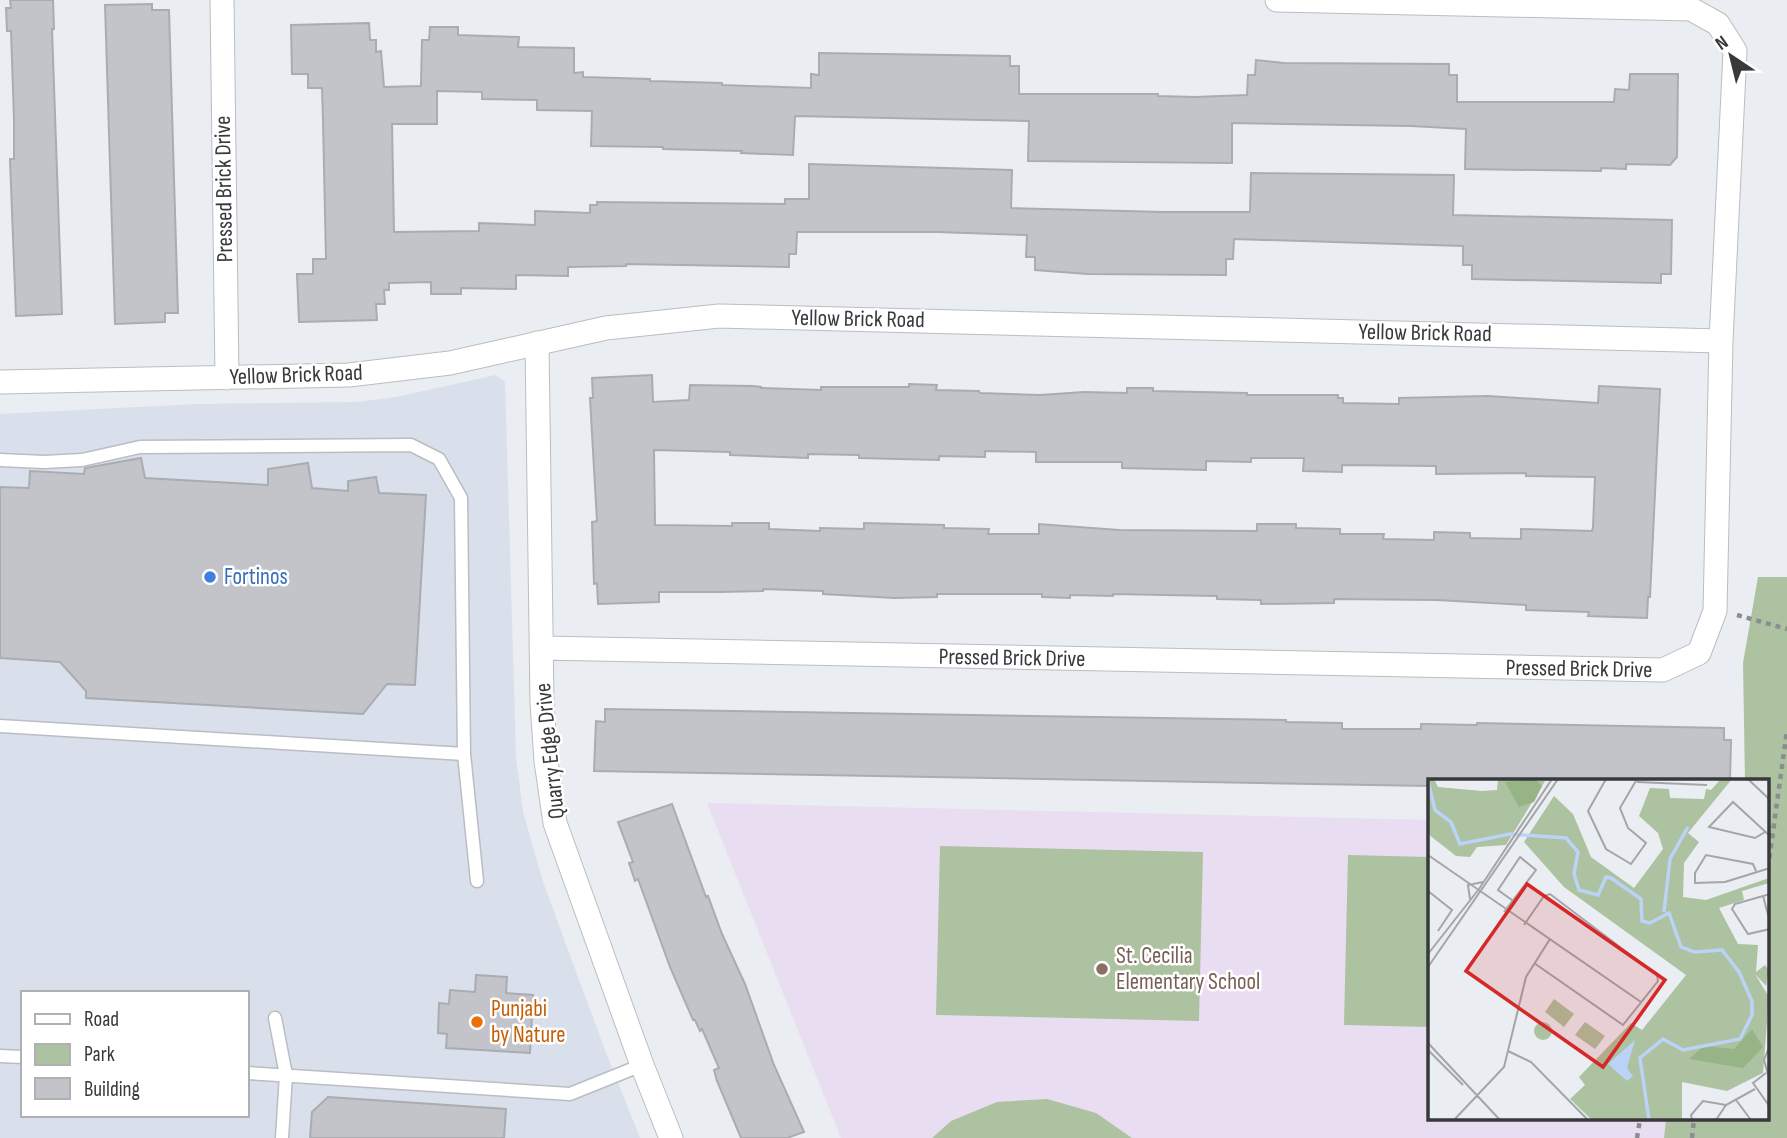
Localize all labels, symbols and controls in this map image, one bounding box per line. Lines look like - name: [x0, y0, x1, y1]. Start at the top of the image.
- north arrow: [1696, 21, 1766, 91]
- text: N: [1711, 31, 1733, 56]
- street label: Pressed Brick Drive: [209, 115, 239, 263]
- street label: Yellow Brick Road: [791, 304, 925, 334]
- street label: Yellow Brick Road: [1358, 318, 1492, 348]
- street label: Yellow Brick Road: [229, 359, 363, 391]
- place label: Fortinos: [224, 563, 288, 591]
- marker: Fortinos: [202, 569, 218, 585]
- street label: Pressed Brick Drive: [938, 643, 1086, 673]
- street label: Pressed Brick Drive: [1505, 654, 1653, 684]
- street label: Quarry Edge Drive: [529, 682, 571, 820]
- inset map: [1428, 779, 1770, 1120]
- place label: St. Cecilia Elementary School: [1116, 942, 1260, 996]
- marker: St. Cecilia Elementary School: [1094, 961, 1110, 977]
- legend: [21, 991, 248, 1117]
- place label: Punjabi by Nature: [491, 995, 566, 1049]
- text: Road: [84, 1007, 119, 1032]
- marker: Punjabi by Nature: [469, 1014, 485, 1030]
- text: Park: [84, 1042, 115, 1067]
- text: Building: [84, 1077, 140, 1102]

